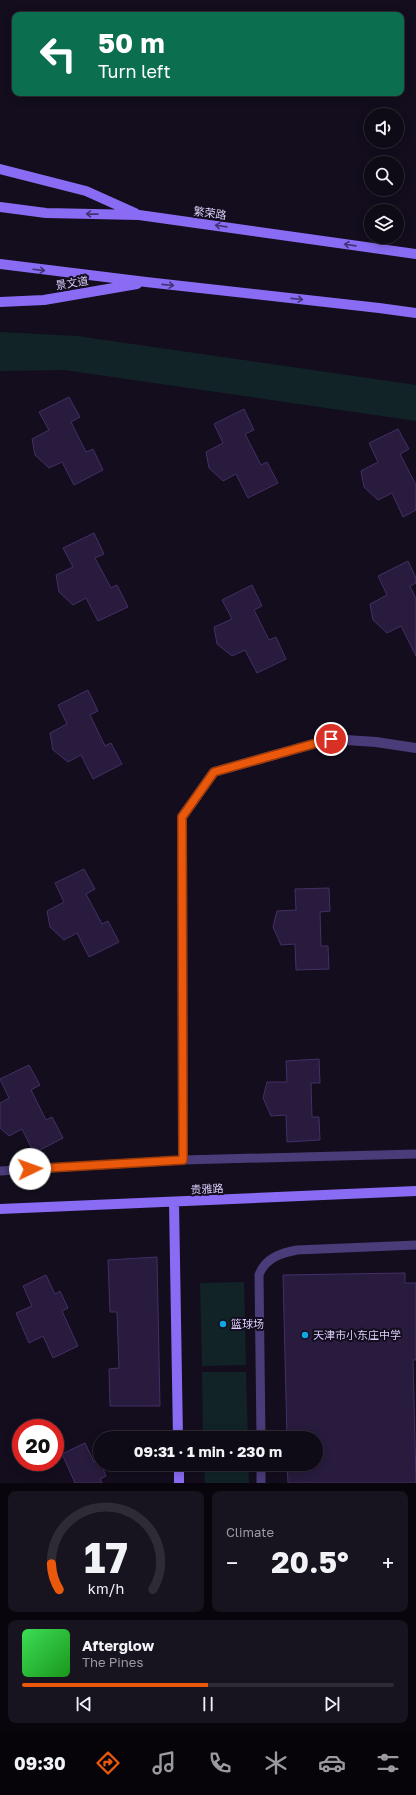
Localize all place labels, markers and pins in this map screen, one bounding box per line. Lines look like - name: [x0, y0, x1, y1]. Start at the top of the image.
- pin: [314, 722, 348, 756]
- place label: 篮球场: [231, 1317, 264, 1330]
- marker: 篮球场: [218, 1319, 228, 1329]
- place label: 天津市小东庄中学: [313, 1328, 401, 1341]
- marker: 天津市小东庄中学: [300, 1330, 310, 1340]

